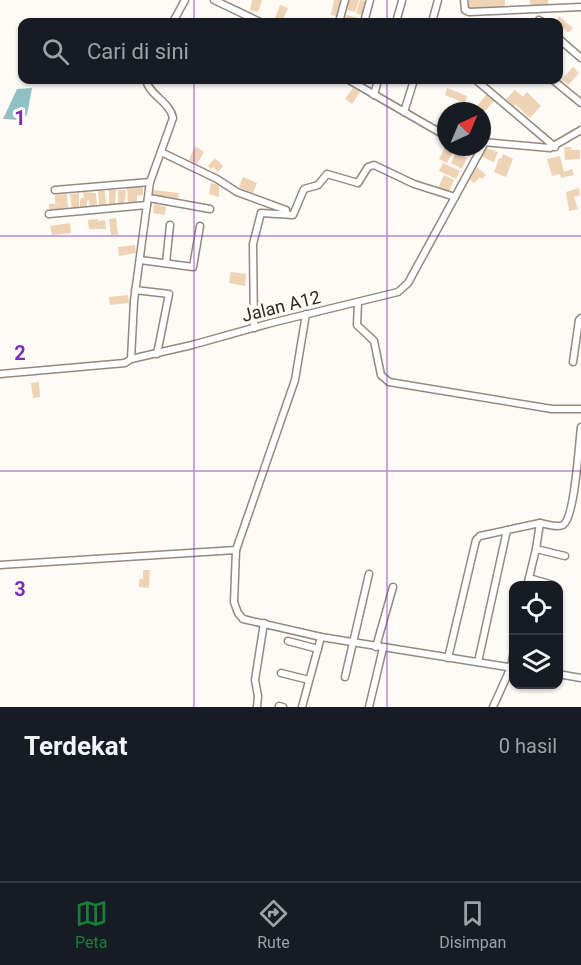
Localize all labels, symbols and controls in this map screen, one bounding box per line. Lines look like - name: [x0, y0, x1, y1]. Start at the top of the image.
- search box: [18, 18, 563, 84]
- icon: search: [39, 35, 72, 68]
- text: Cari di sini: [87, 39, 189, 64]
- north arrow: [437, 102, 491, 156]
- text: 1: [14, 106, 26, 130]
- street label: Jalan A12: [240, 286, 322, 326]
- text: 2: [14, 341, 26, 365]
- text: 3: [14, 577, 26, 601]
- map controls: [509, 581, 563, 689]
- button: locate: [509, 581, 563, 635]
- button: layers: [509, 635, 563, 689]
- text: Terdekat: [24, 731, 128, 761]
- text: 0 hasil: [499, 734, 557, 758]
- tab: Peta: [75, 897, 108, 952]
- tab: Rute: [257, 897, 290, 952]
- tab: Disimpan: [439, 897, 506, 952]

